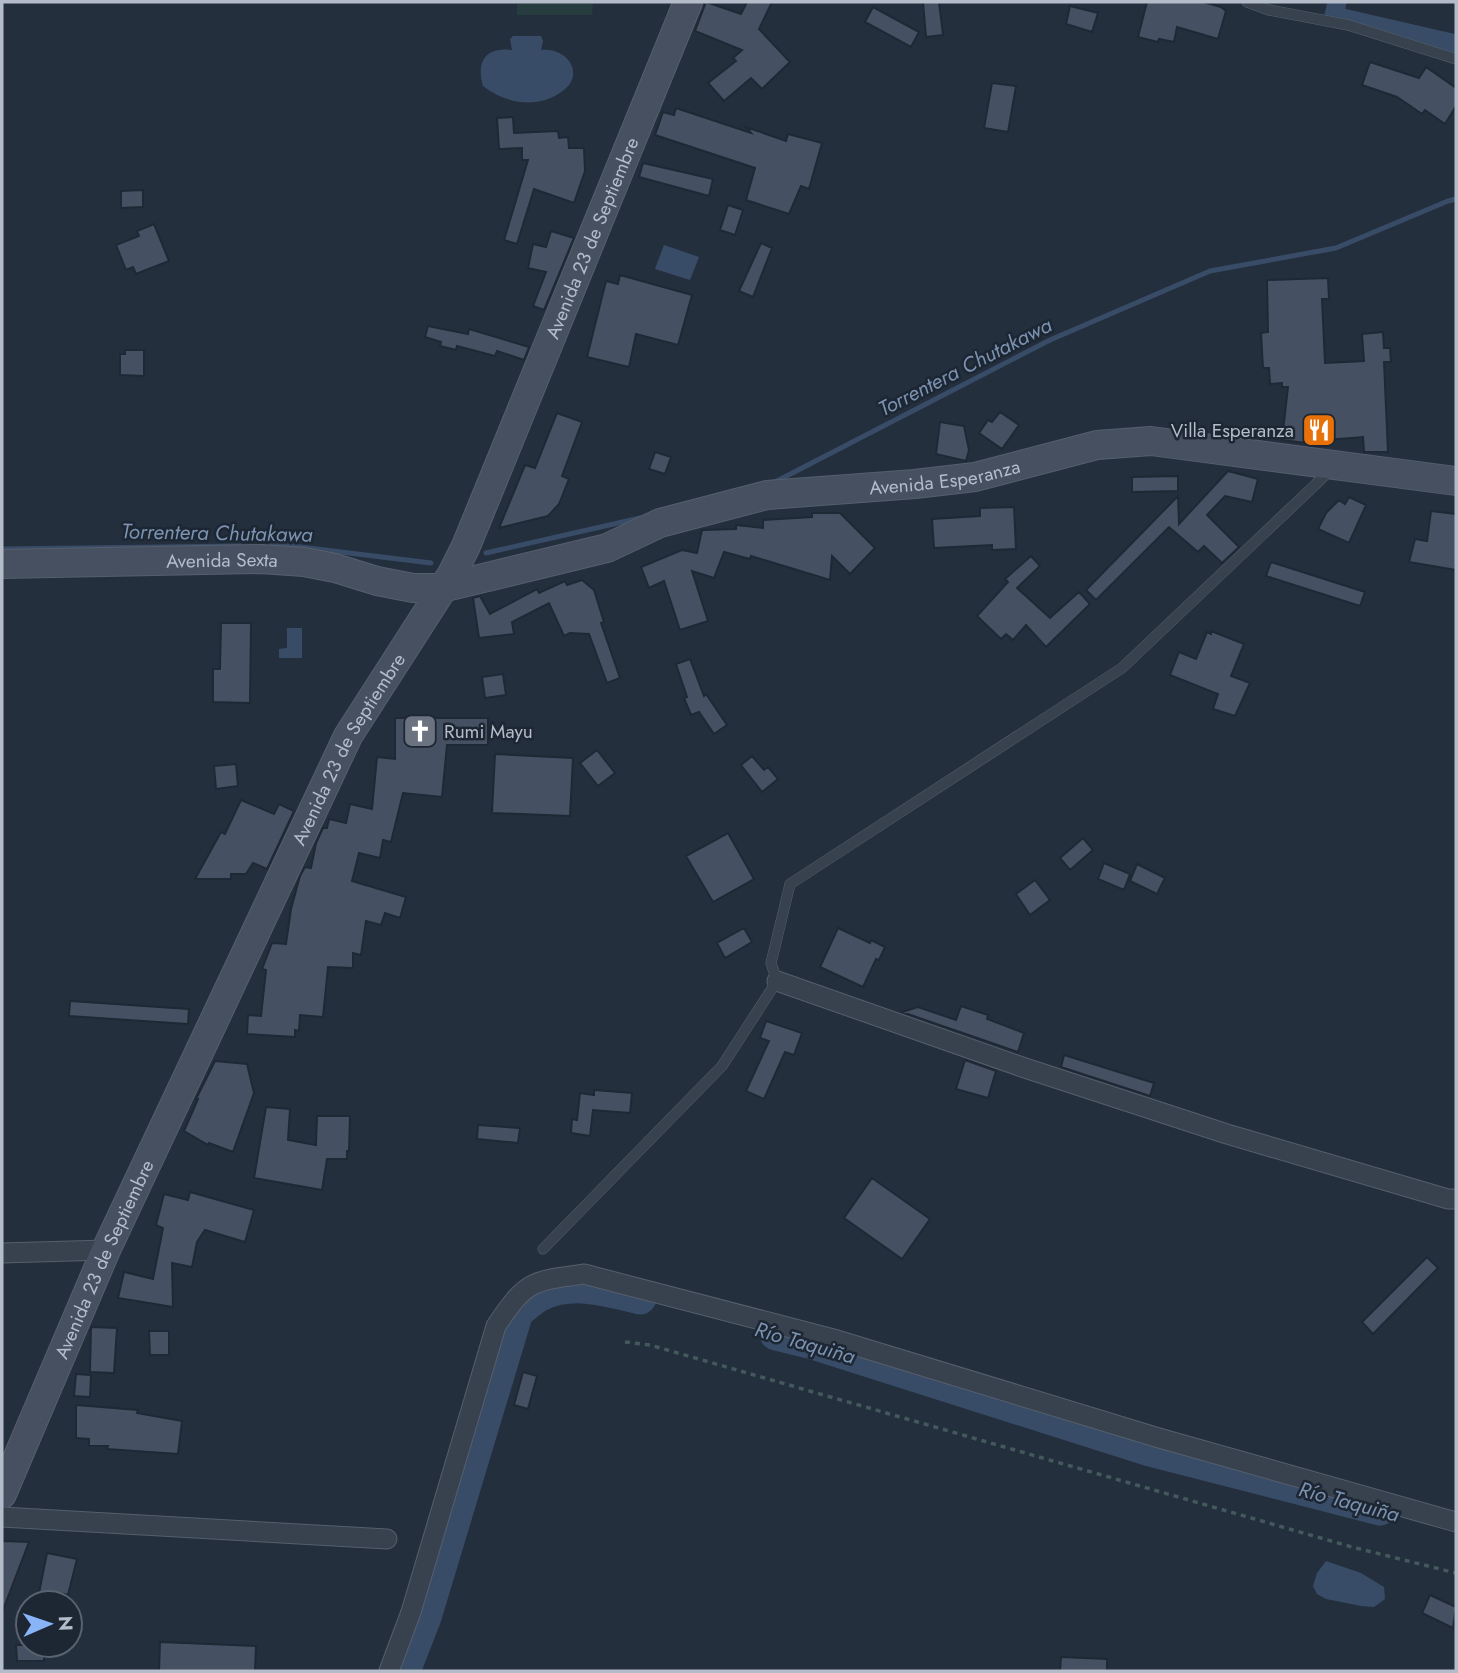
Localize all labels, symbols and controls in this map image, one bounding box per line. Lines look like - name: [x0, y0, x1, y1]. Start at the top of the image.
- street label: Avenida 23 de Septiembre: [539, 133, 645, 343]
- water label: Torrentera Chutakawa: [873, 310, 1057, 424]
- restaurant icon: Villa Esperanza: [1300, 411, 1338, 449]
- place label: Villa Esperanza: [1171, 417, 1294, 444]
- street label: Avenida Esperanza: [868, 452, 1023, 501]
- water label: Torrentera Chutakawa: [121, 516, 313, 550]
- street label: Avenida Sexta: [166, 545, 279, 574]
- street label: Avenida 23 de Septiembre: [285, 647, 412, 849]
- church icon: Rumi Mayu: [401, 712, 439, 750]
- place label: Rumi Mayu: [444, 718, 533, 745]
- street label: Avenida 23 de Septiembre: [48, 1155, 160, 1363]
- water label: Río Taquiña: [751, 1314, 859, 1372]
- water label: Río Taquiña: [1295, 1474, 1403, 1530]
- north arrow: [14, 1589, 84, 1659]
- text: N: [52, 1615, 79, 1631]

